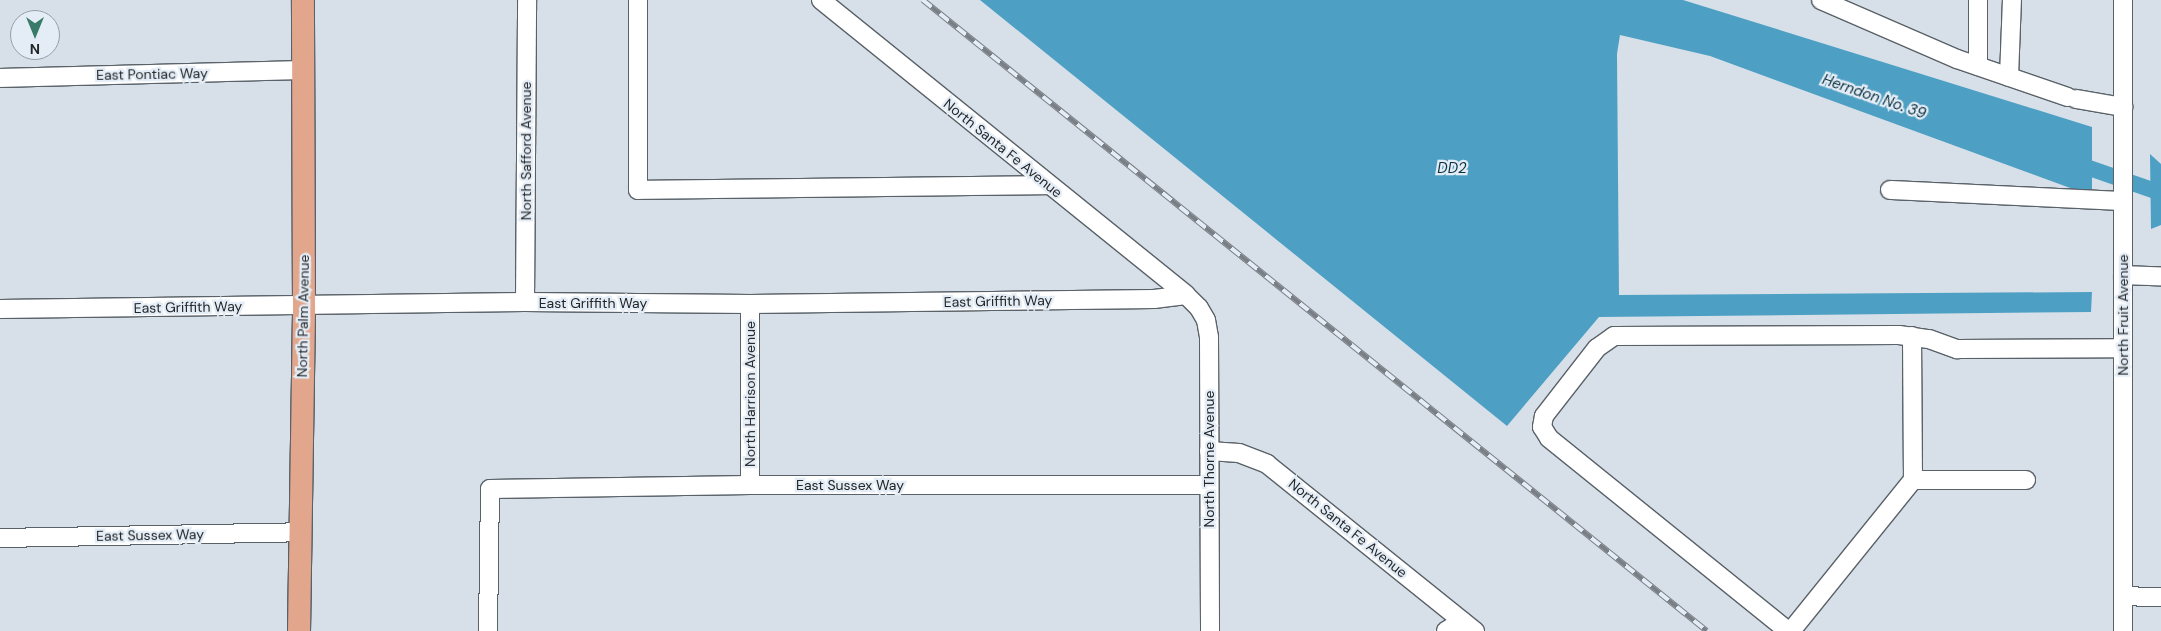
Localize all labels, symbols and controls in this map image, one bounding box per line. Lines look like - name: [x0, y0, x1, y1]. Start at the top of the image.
- north arrow: [10, 10, 60, 60]
- text: N: [30, 40, 40, 58]
- street label: East Pontiac Way: [96, 65, 208, 83]
- water label: Herndon No. 39: [1820, 71, 1928, 123]
- street label: North Safford Avenue: [518, 82, 534, 220]
- street label: North Santa Fe Avenue: [940, 95, 1066, 201]
- water label: DD2: [1437, 160, 1467, 178]
- street label: North Fruit Avenue: [2115, 254, 2131, 376]
- street label: North Palm Avenue: [294, 255, 312, 377]
- street label: East Griffith Way: [944, 292, 1052, 310]
- street label: East Griffith Way: [539, 295, 647, 311]
- street label: East Griffith Way: [134, 298, 242, 316]
- street label: North Harrison Avenue: [742, 321, 758, 467]
- street label: North Thorne Avenue: [1201, 390, 1217, 528]
- street label: North Santa Fe Avenue: [1285, 475, 1411, 581]
- street label: East Sussex Way: [796, 477, 904, 493]
- street label: East Sussex Way: [96, 526, 204, 544]

